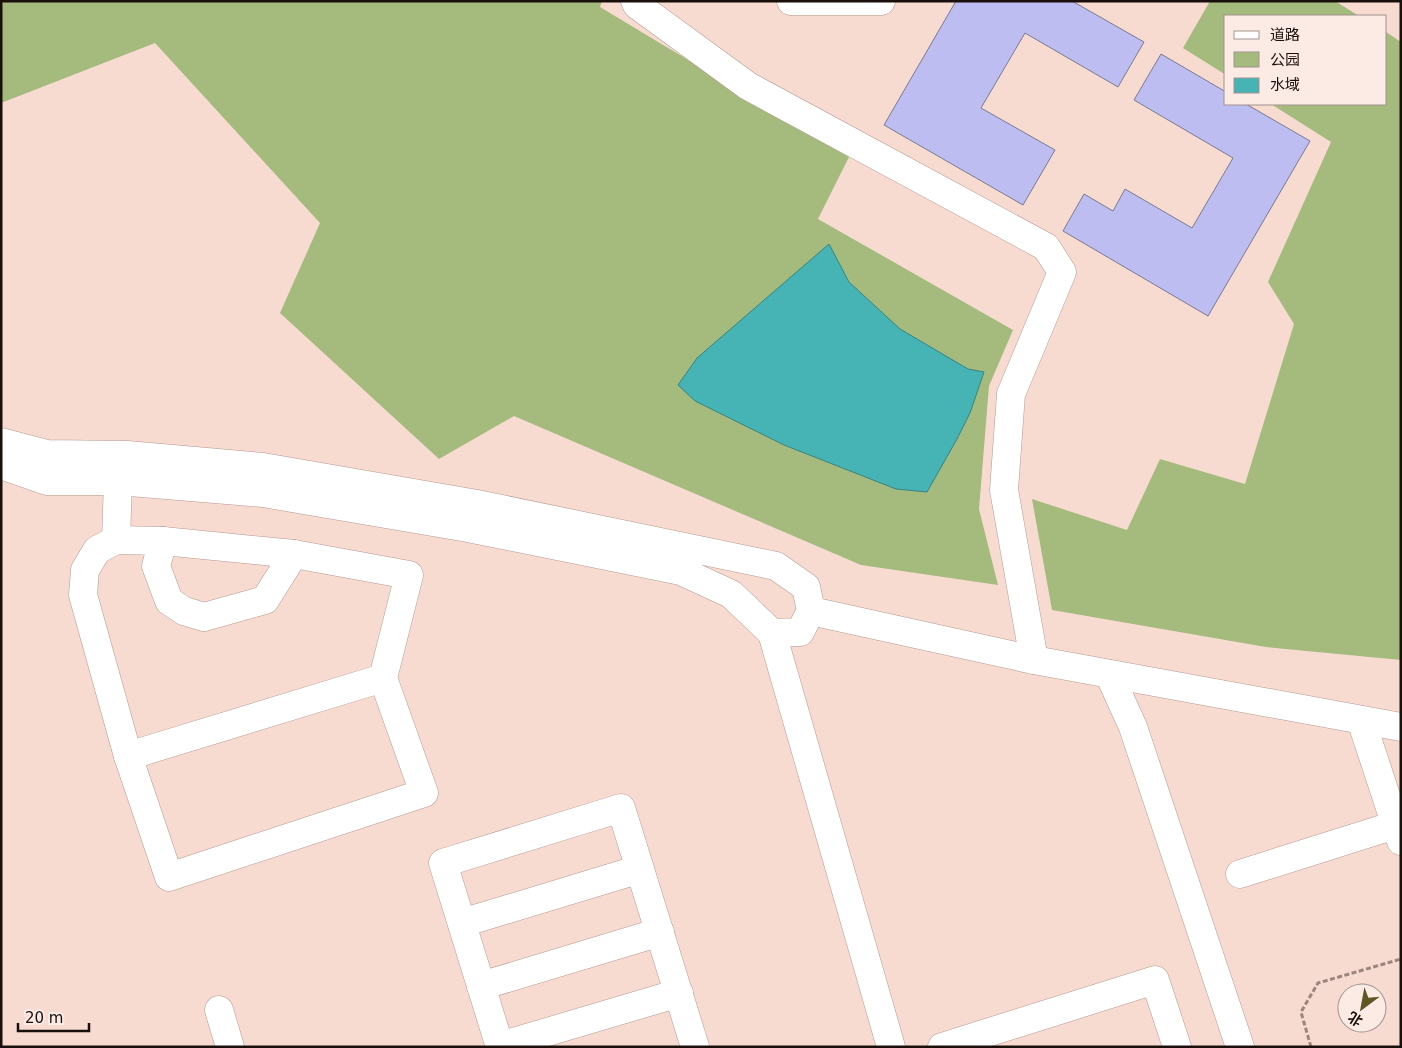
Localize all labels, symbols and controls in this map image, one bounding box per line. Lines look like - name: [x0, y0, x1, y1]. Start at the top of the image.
- legend: [1224, 15, 1387, 105]
- text: 道路: [1270, 26, 1300, 44]
- text: 公园: [1270, 51, 1300, 69]
- text: 水域: [1270, 76, 1300, 94]
- north arrow: [1337, 983, 1387, 1033]
- scale bar: [18, 1000, 89, 1032]
- text: 20 m: [25, 1009, 63, 1027]
- text: 北: [1345, 1009, 1365, 1030]

